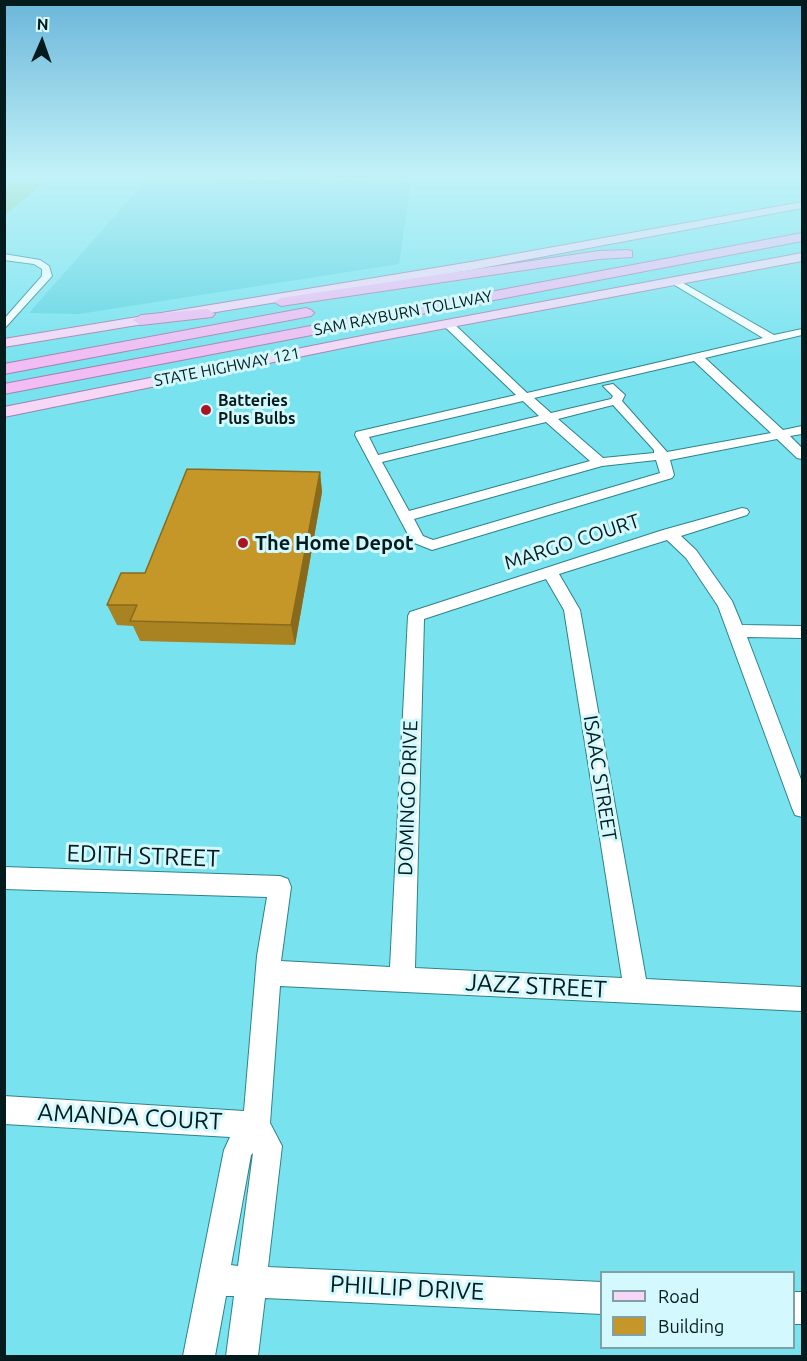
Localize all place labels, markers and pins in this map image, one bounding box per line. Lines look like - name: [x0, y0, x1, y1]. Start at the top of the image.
- place label: Batteries Plus Bulbs: [218, 391, 296, 429]
- marker: Batteries Plus Bulbs: [199, 403, 213, 417]
- place label: The Home Depot: [255, 531, 414, 555]
- marker: The Home Depot: [236, 536, 250, 550]

